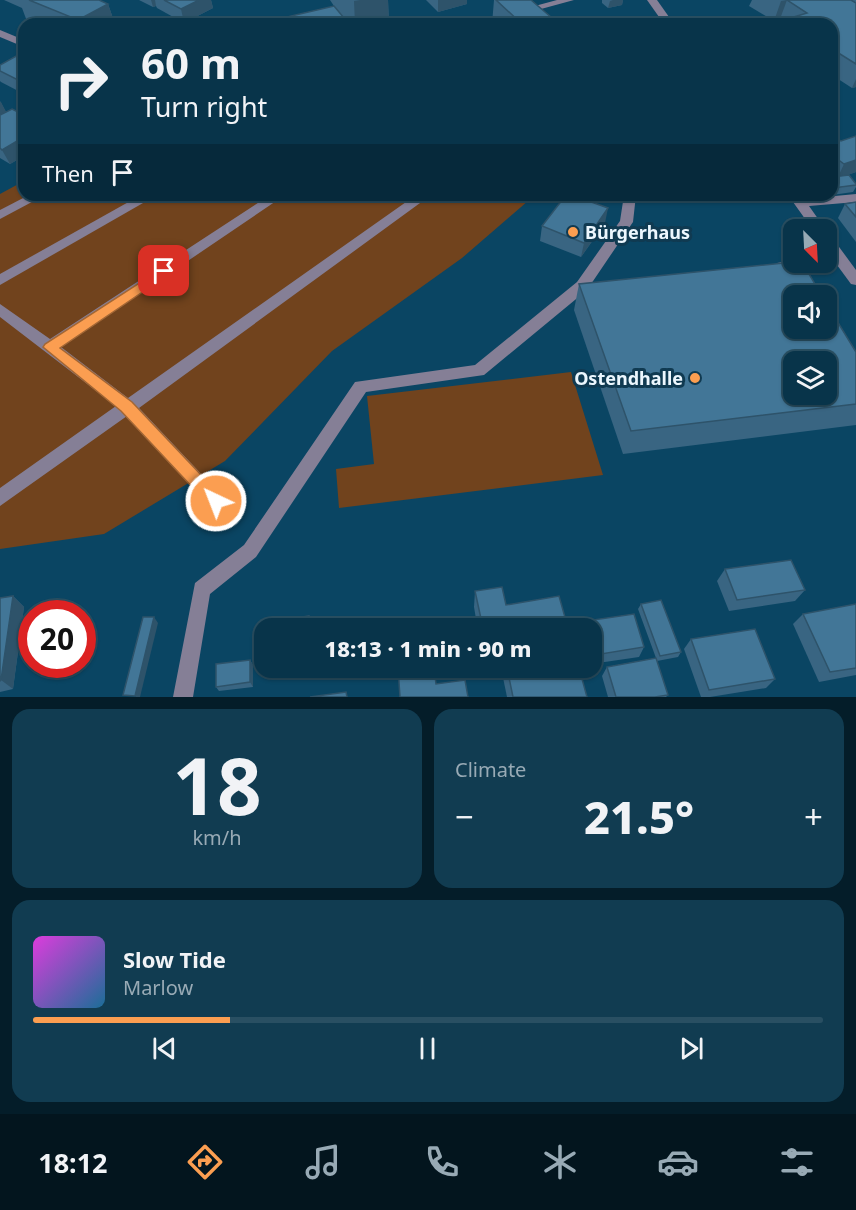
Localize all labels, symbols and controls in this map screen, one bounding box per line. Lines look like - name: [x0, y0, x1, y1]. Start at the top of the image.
- text: 60 m: [141, 34, 241, 91]
- icon: right: [42, 42, 120, 120]
- text: Turn right: [141, 88, 267, 125]
- icon: arrive: [106, 156, 139, 189]
- text: Then: [42, 158, 94, 188]
- north arrow: [783, 219, 837, 273]
- map controls: [783, 219, 837, 405]
- place label: Bürgerhaus: [585, 220, 690, 244]
- marker: Bürgerhaus: [566, 225, 580, 239]
- pin: [138, 245, 189, 296]
- icon: arrive: [147, 254, 180, 287]
- button: sound: [783, 285, 837, 339]
- button: layers: [783, 351, 837, 405]
- place label: Ostendhalle: [574, 366, 683, 390]
- marker: Ostendhalle: [688, 371, 702, 385]
- position arrow: [184, 469, 248, 533]
- speed limit sign: 20: [18, 600, 96, 678]
- text: 18:13 · 1 min · 90 m: [325, 633, 531, 663]
- text: 18: [172, 732, 262, 838]
- text: Climate: [455, 756, 526, 783]
- text: 21.5°: [584, 786, 694, 847]
- text: −: [455, 794, 474, 839]
- text: +: [804, 794, 823, 839]
- text: km/h: [192, 824, 242, 851]
- text: Slow Tide: [123, 944, 226, 974]
- text: Marlow: [123, 974, 193, 1001]
- icon: previous: [148, 1032, 181, 1065]
- icon: pause: [411, 1032, 444, 1065]
- icon: next: [675, 1032, 708, 1065]
- icon: directions: [184, 1141, 226, 1183]
- icon: music: [302, 1141, 344, 1183]
- icon: phone: [421, 1141, 463, 1183]
- icon: climate: [539, 1141, 581, 1183]
- icon: car: [657, 1141, 699, 1183]
- icon: filters: [776, 1141, 818, 1183]
- text: 18:12: [38, 1144, 108, 1181]

